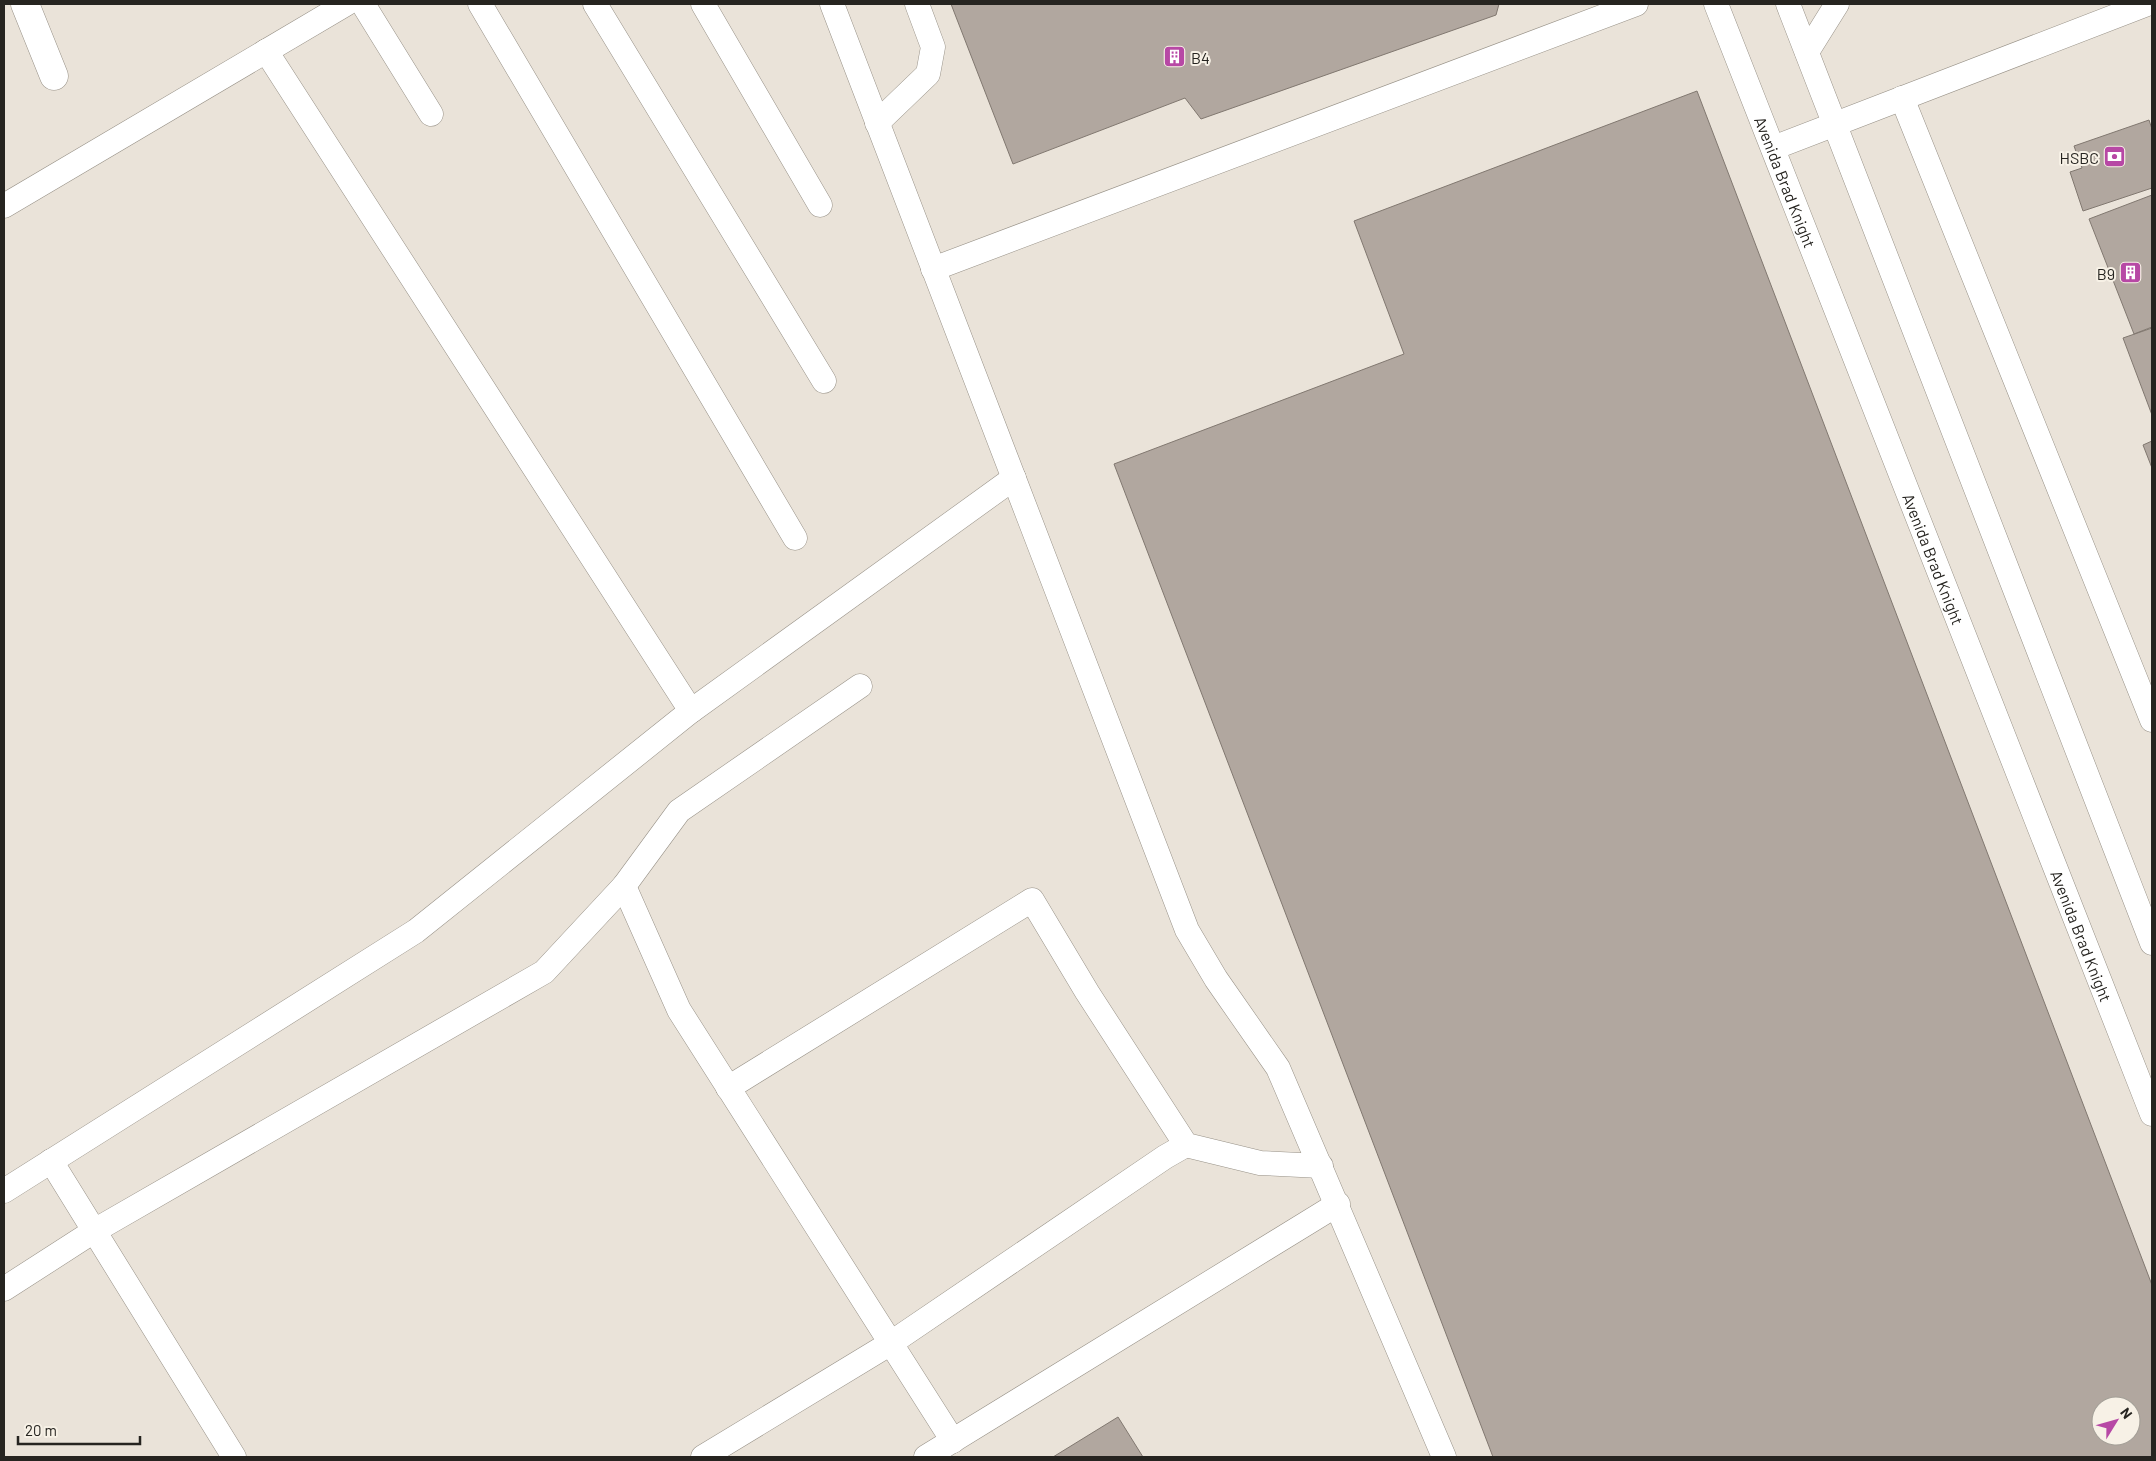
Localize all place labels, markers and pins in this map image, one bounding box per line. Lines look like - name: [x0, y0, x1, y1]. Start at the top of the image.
- building icon: B4: [1163, 45, 1187, 69]
- place label: B4: [1191, 48, 1210, 67]
- bank icon: HSBC: [2103, 145, 2127, 169]
- place label: HSBC: [2059, 148, 2099, 167]
- building icon: B9: [2119, 261, 2143, 285]
- place label: B9: [2097, 264, 2115, 283]

